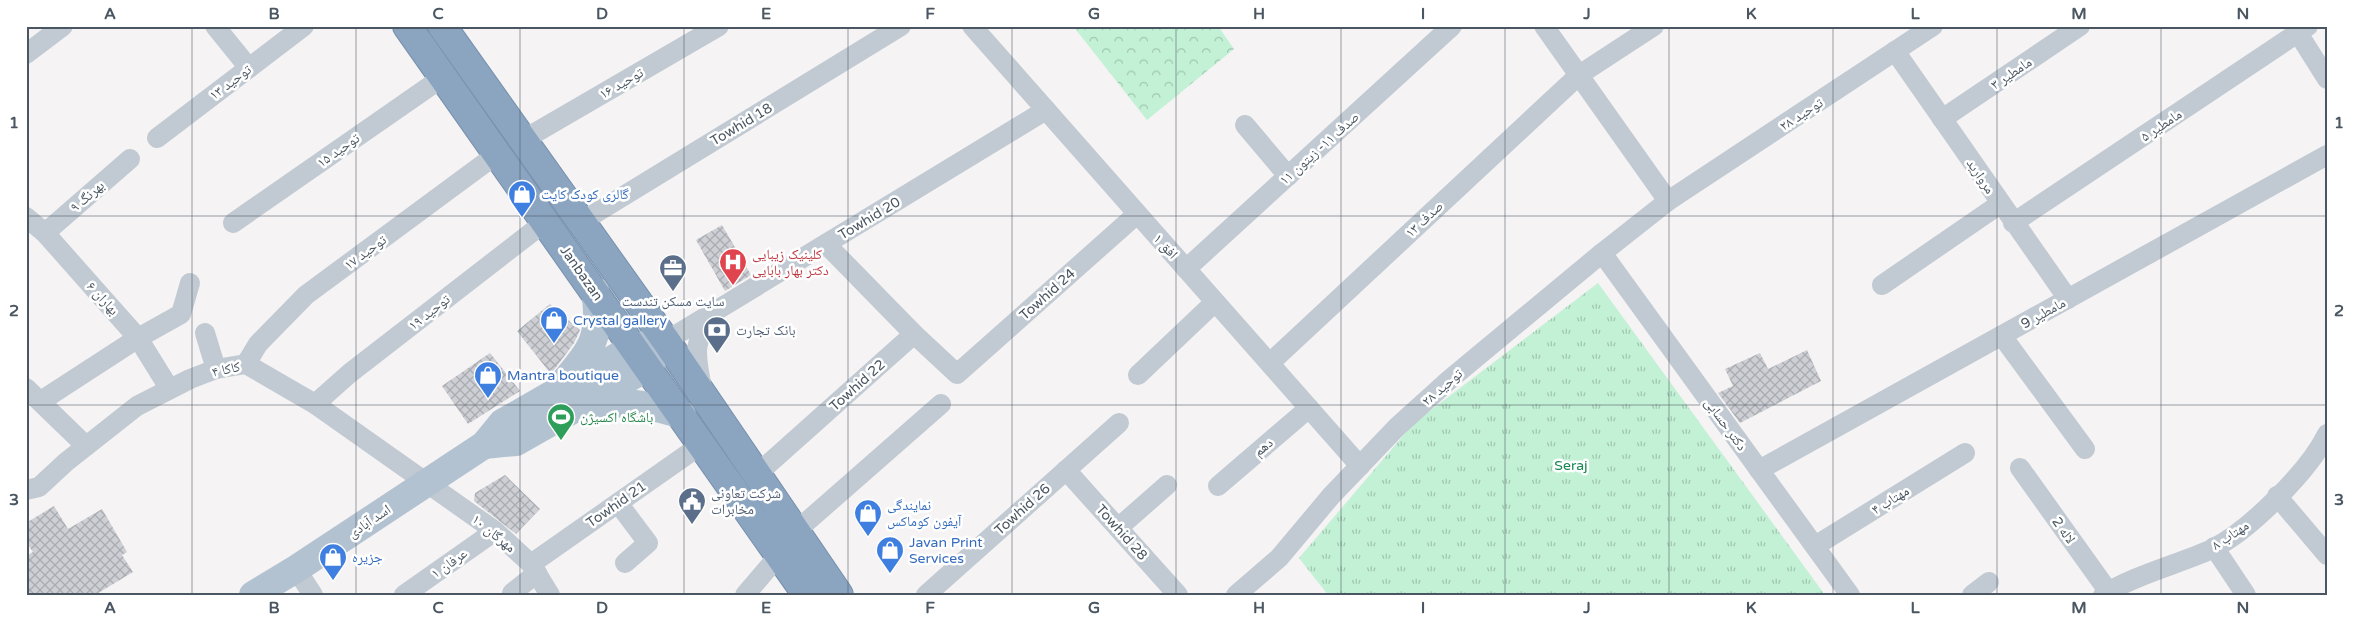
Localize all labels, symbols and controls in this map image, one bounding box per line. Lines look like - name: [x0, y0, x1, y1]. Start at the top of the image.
- text: A: [104, 4, 116, 24]
- text: B: [268, 4, 280, 24]
- text: C: [432, 4, 444, 24]
- text: D: [596, 4, 608, 24]
- text: E: [761, 4, 771, 24]
- text: F: [925, 4, 935, 24]
- text: G: [1088, 4, 1100, 24]
- text: H: [1253, 4, 1265, 24]
- text: I: [1421, 4, 1425, 24]
- text: J: [1582, 4, 1591, 24]
- text: K: [1746, 4, 1757, 24]
- text: L: [1910, 4, 1920, 24]
- text: M: [2071, 4, 2087, 24]
- text: N: [2237, 4, 2249, 24]
- street label: مامطیر ۳: [1988, 54, 2035, 93]
- street label: توحید ۱۳: [206, 61, 255, 104]
- street label: توحید ۱۶: [596, 64, 647, 103]
- street label: توحید ۲۸: [1776, 94, 1826, 135]
- street label: Towhid 18: [707, 99, 775, 150]
- street label: مامطیر ۵: [2138, 106, 2185, 145]
- street label: صدف ۱۱- زیتون ۱۱: [1276, 108, 1363, 189]
- text: 1: [9, 113, 19, 133]
- text: 1: [2334, 113, 2344, 133]
- street label: توحید ۱۵: [314, 130, 363, 171]
- street label: مروارید: [1963, 155, 1998, 197]
- street label: بهرنگ ۹: [67, 177, 108, 216]
- shop icon: گالری کودک کایت: [507, 179, 537, 218]
- place label: گالری کودک کایت: [541, 186, 629, 203]
- street label: Towhid 20: [835, 193, 903, 244]
- street label: صدف ۱۳: [1402, 198, 1447, 241]
- street label: افق ۱: [1149, 230, 1181, 263]
- street label: توحید ۱۷: [341, 231, 390, 273]
- street label: Janbazan: [557, 243, 607, 304]
- place label: کلینیک زیبایی دکتر بهار بابایی: [752, 246, 829, 279]
- hospital icon: کلینیک زیبایی دکتر بهار بابایی: [718, 247, 748, 286]
- office icon: سایت مسکن تندست: [658, 253, 688, 292]
- street label: Towhid 24: [1016, 265, 1079, 324]
- street label: بهاران ۶: [83, 278, 122, 319]
- street label: توحید ۱۹: [405, 291, 454, 334]
- place label: سایت مسکن تندست: [622, 293, 724, 310]
- street label: مامطیر 9: [2018, 294, 2068, 333]
- text: 2: [9, 301, 19, 321]
- text: 2: [2334, 301, 2344, 321]
- shop icon: Crystal gallery: [539, 305, 569, 344]
- place label: Crystal gallery: [573, 312, 667, 329]
- bank icon: بانک تجارت: [702, 315, 732, 354]
- place label: بانک تجارت: [736, 322, 796, 339]
- street label: Towhid 22: [826, 356, 889, 415]
- street label: کاکا ۴: [210, 358, 242, 381]
- shop icon: Mantra boutique: [473, 360, 503, 399]
- street label: توحید ۲۸: [1419, 365, 1466, 410]
- place label: Mantra boutique: [507, 367, 619, 384]
- street label: دکتر حسابی: [1701, 395, 1751, 454]
- sports icon: باشگاه اکسیژن: [546, 402, 576, 441]
- place label: باشگاه اکسیژن: [580, 409, 653, 426]
- street label: دهم: [1250, 434, 1277, 461]
- park label: Seraj: [1554, 457, 1588, 474]
- street label: Towhid 21: [583, 478, 650, 531]
- street label: Towhid 26: [991, 480, 1054, 539]
- street label: مهتاب ۴: [1868, 482, 1912, 519]
- place label: شرکت تعاونی مخابرات: [711, 485, 781, 518]
- public building icon: شرکت تعاونی مخابرات: [677, 486, 707, 525]
- text: 3: [9, 490, 19, 510]
- text: 3: [2334, 490, 2344, 510]
- place label: نمایندگی آیفون کوماکس: [887, 497, 962, 530]
- shop icon: نمایندگی آیفون کوماکس: [853, 498, 883, 537]
- street label: اسد آبادی: [345, 501, 394, 542]
- street label: Towhid 28: [1092, 501, 1151, 564]
- street label: مهرگان ۱۰: [468, 511, 519, 556]
- street label: لاله 2: [2048, 514, 2079, 547]
- street label: مهتاب ۸: [2209, 517, 2252, 554]
- place label: Javan Print Services: [909, 534, 983, 567]
- shop icon: Javan Print Services: [875, 535, 905, 574]
- shop icon: جزیره: [318, 542, 348, 581]
- street label: عرفان ۱: [428, 545, 471, 582]
- place label: جزیره: [352, 549, 383, 566]
- text: A: [104, 598, 116, 618]
- text: B: [268, 598, 280, 618]
- text: C: [432, 598, 444, 618]
- text: D: [596, 598, 608, 618]
- text: E: [761, 598, 771, 618]
- text: F: [925, 598, 935, 618]
- text: G: [1088, 598, 1100, 618]
- text: H: [1253, 598, 1265, 618]
- text: I: [1421, 598, 1425, 618]
- text: J: [1582, 598, 1591, 618]
- text: K: [1746, 598, 1757, 618]
- text: L: [1910, 598, 1920, 618]
- text: M: [2071, 598, 2087, 618]
- text: N: [2237, 598, 2249, 618]

